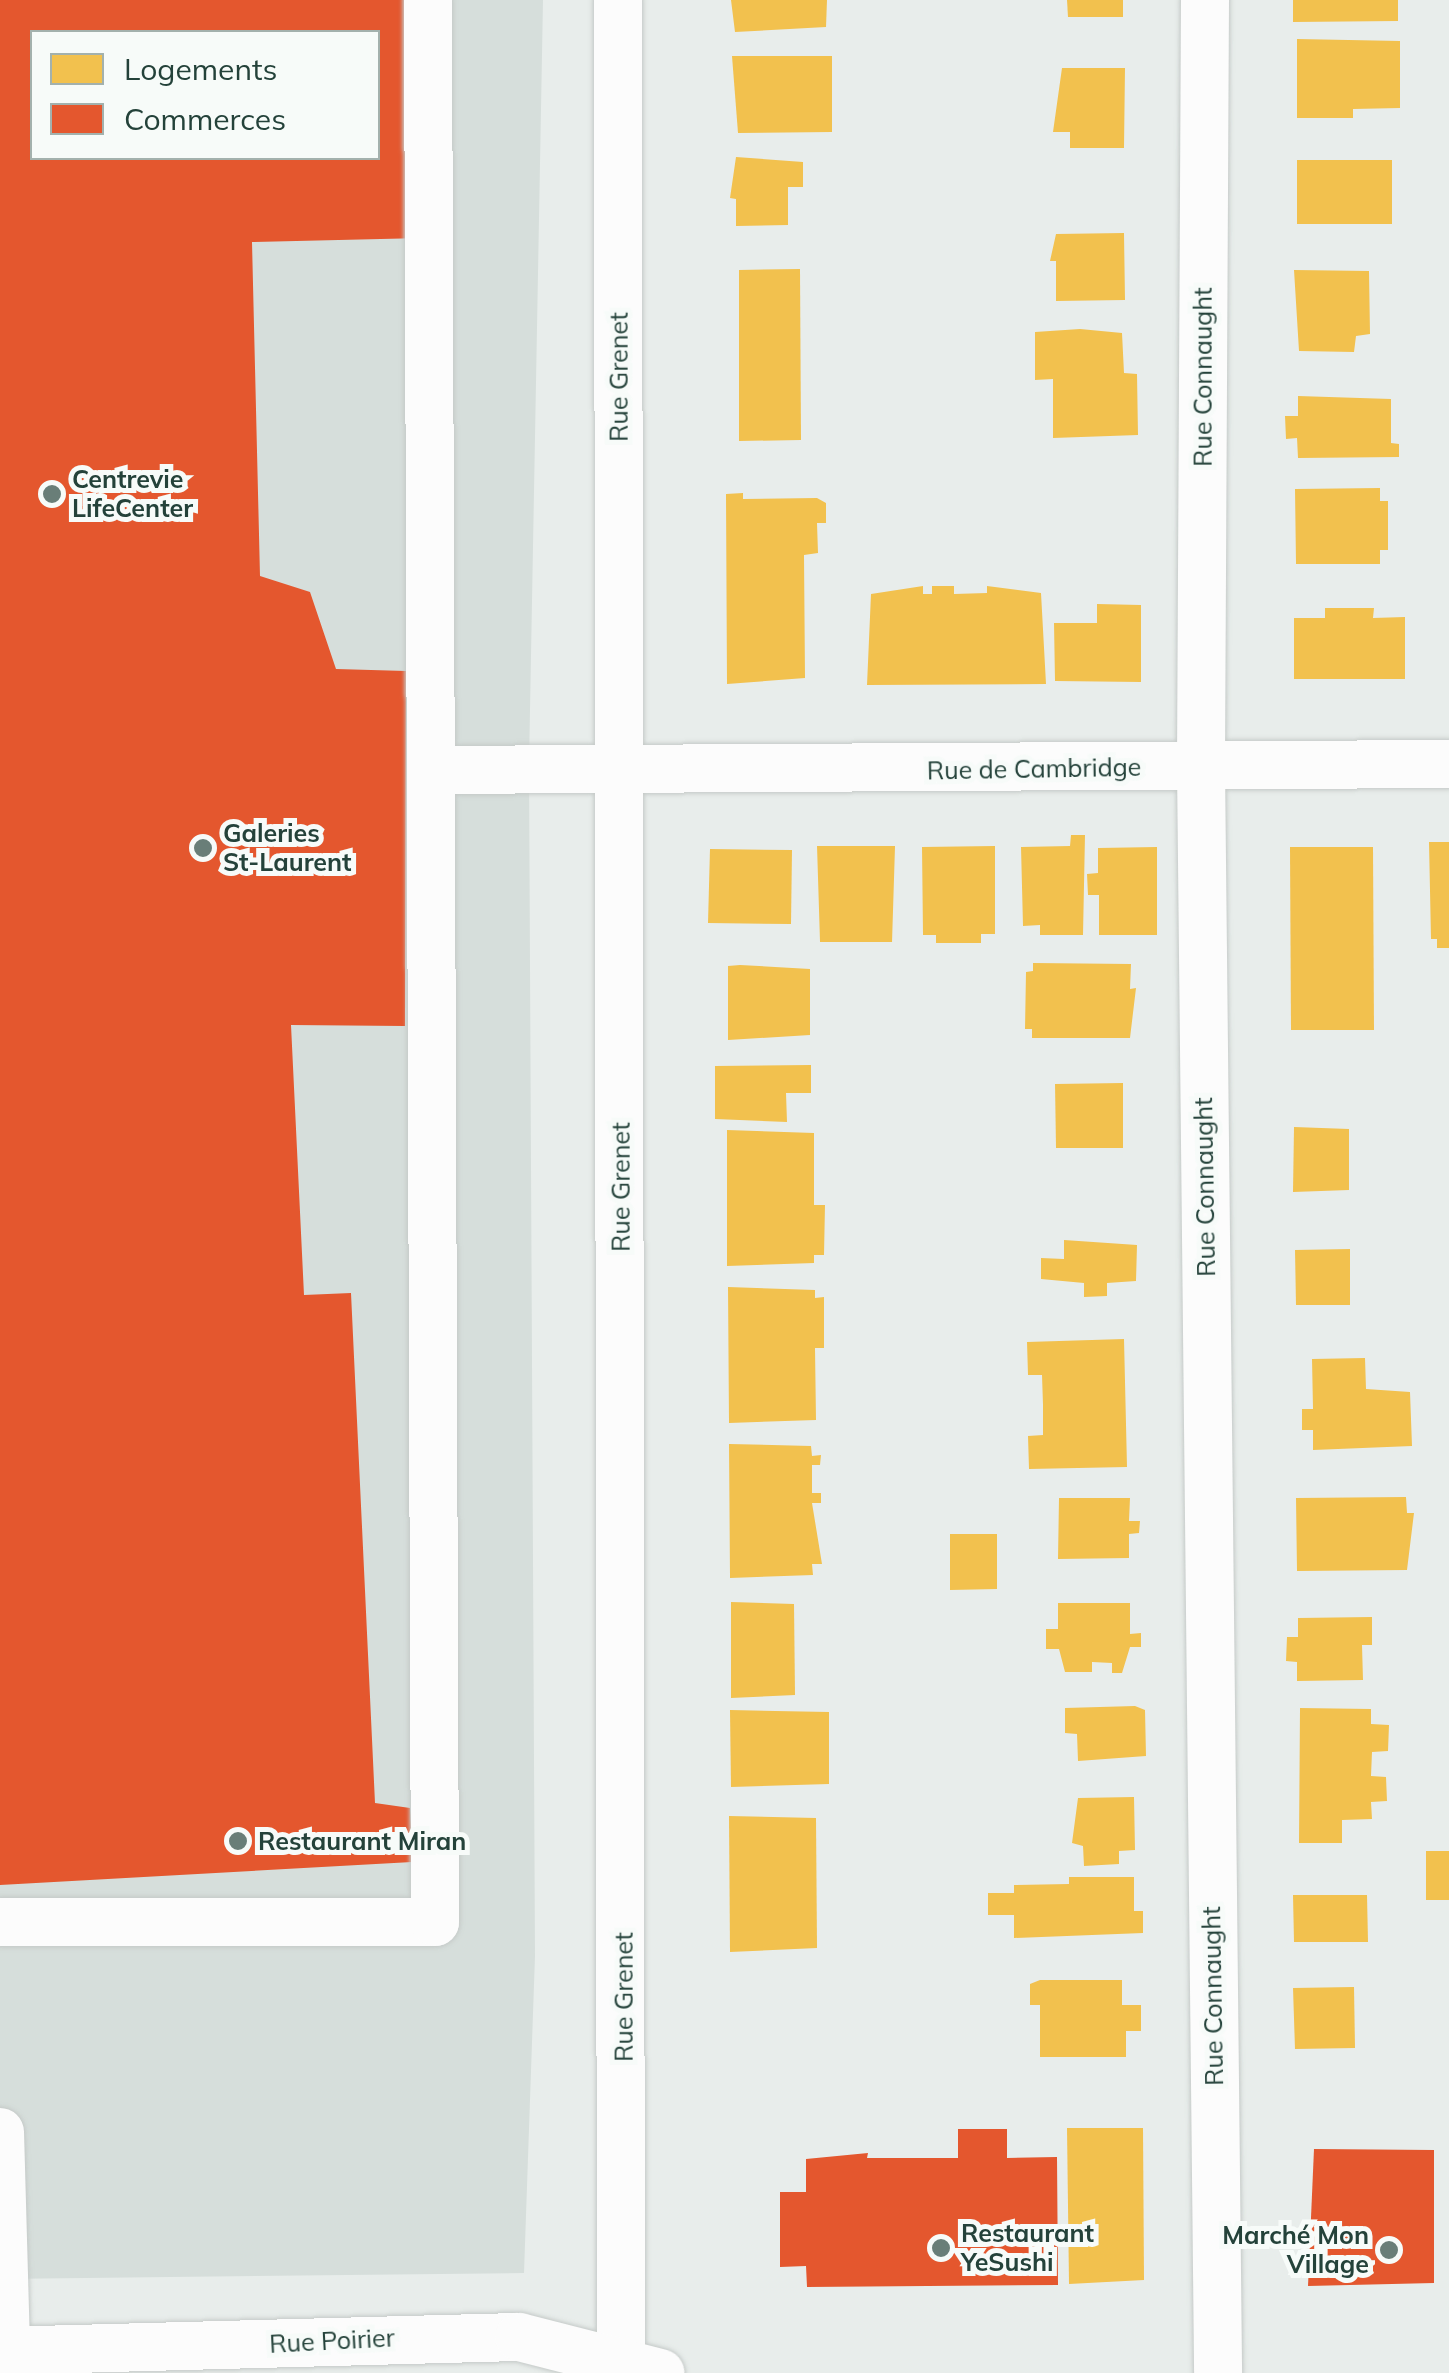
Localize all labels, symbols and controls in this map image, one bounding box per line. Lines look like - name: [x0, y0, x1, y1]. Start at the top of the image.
- legend: [30, 30, 380, 160]
- text: Logements: [124, 50, 277, 88]
- text: Commerces: [124, 100, 286, 138]
- street label: Rue Connaught: [1188, 287, 1218, 467]
- street label: Rue Grenet: [604, 312, 634, 442]
- place label: Centrevie LifeCenter: [72, 465, 193, 524]
- marker: Centrevie LifeCenter: [41, 483, 63, 505]
- street label: Rue de Cambridge: [927, 752, 1141, 786]
- place label: Galeries St-Laurent: [223, 819, 352, 878]
- marker: Galeries St-Laurent: [192, 837, 214, 859]
- street label: Rue Connaught: [1188, 1097, 1222, 1277]
- street label: Rue Grenet: [606, 1122, 636, 1252]
- place label: Restaurant Miran: [258, 1826, 466, 1856]
- marker: Restaurant Miran: [227, 1830, 249, 1852]
- street label: Rue Connaught: [1196, 1906, 1230, 2086]
- street label: Rue Grenet: [609, 1932, 639, 2062]
- place label: Restaurant YeSushi: [961, 2219, 1094, 2278]
- place label: Marché Mon Village: [1222, 2221, 1369, 2280]
- marker: Restaurant YeSushi: [930, 2237, 952, 2259]
- marker: Marché Mon Village: [1378, 2239, 1400, 2261]
- street label: Rue Poirier: [269, 2323, 395, 2359]

